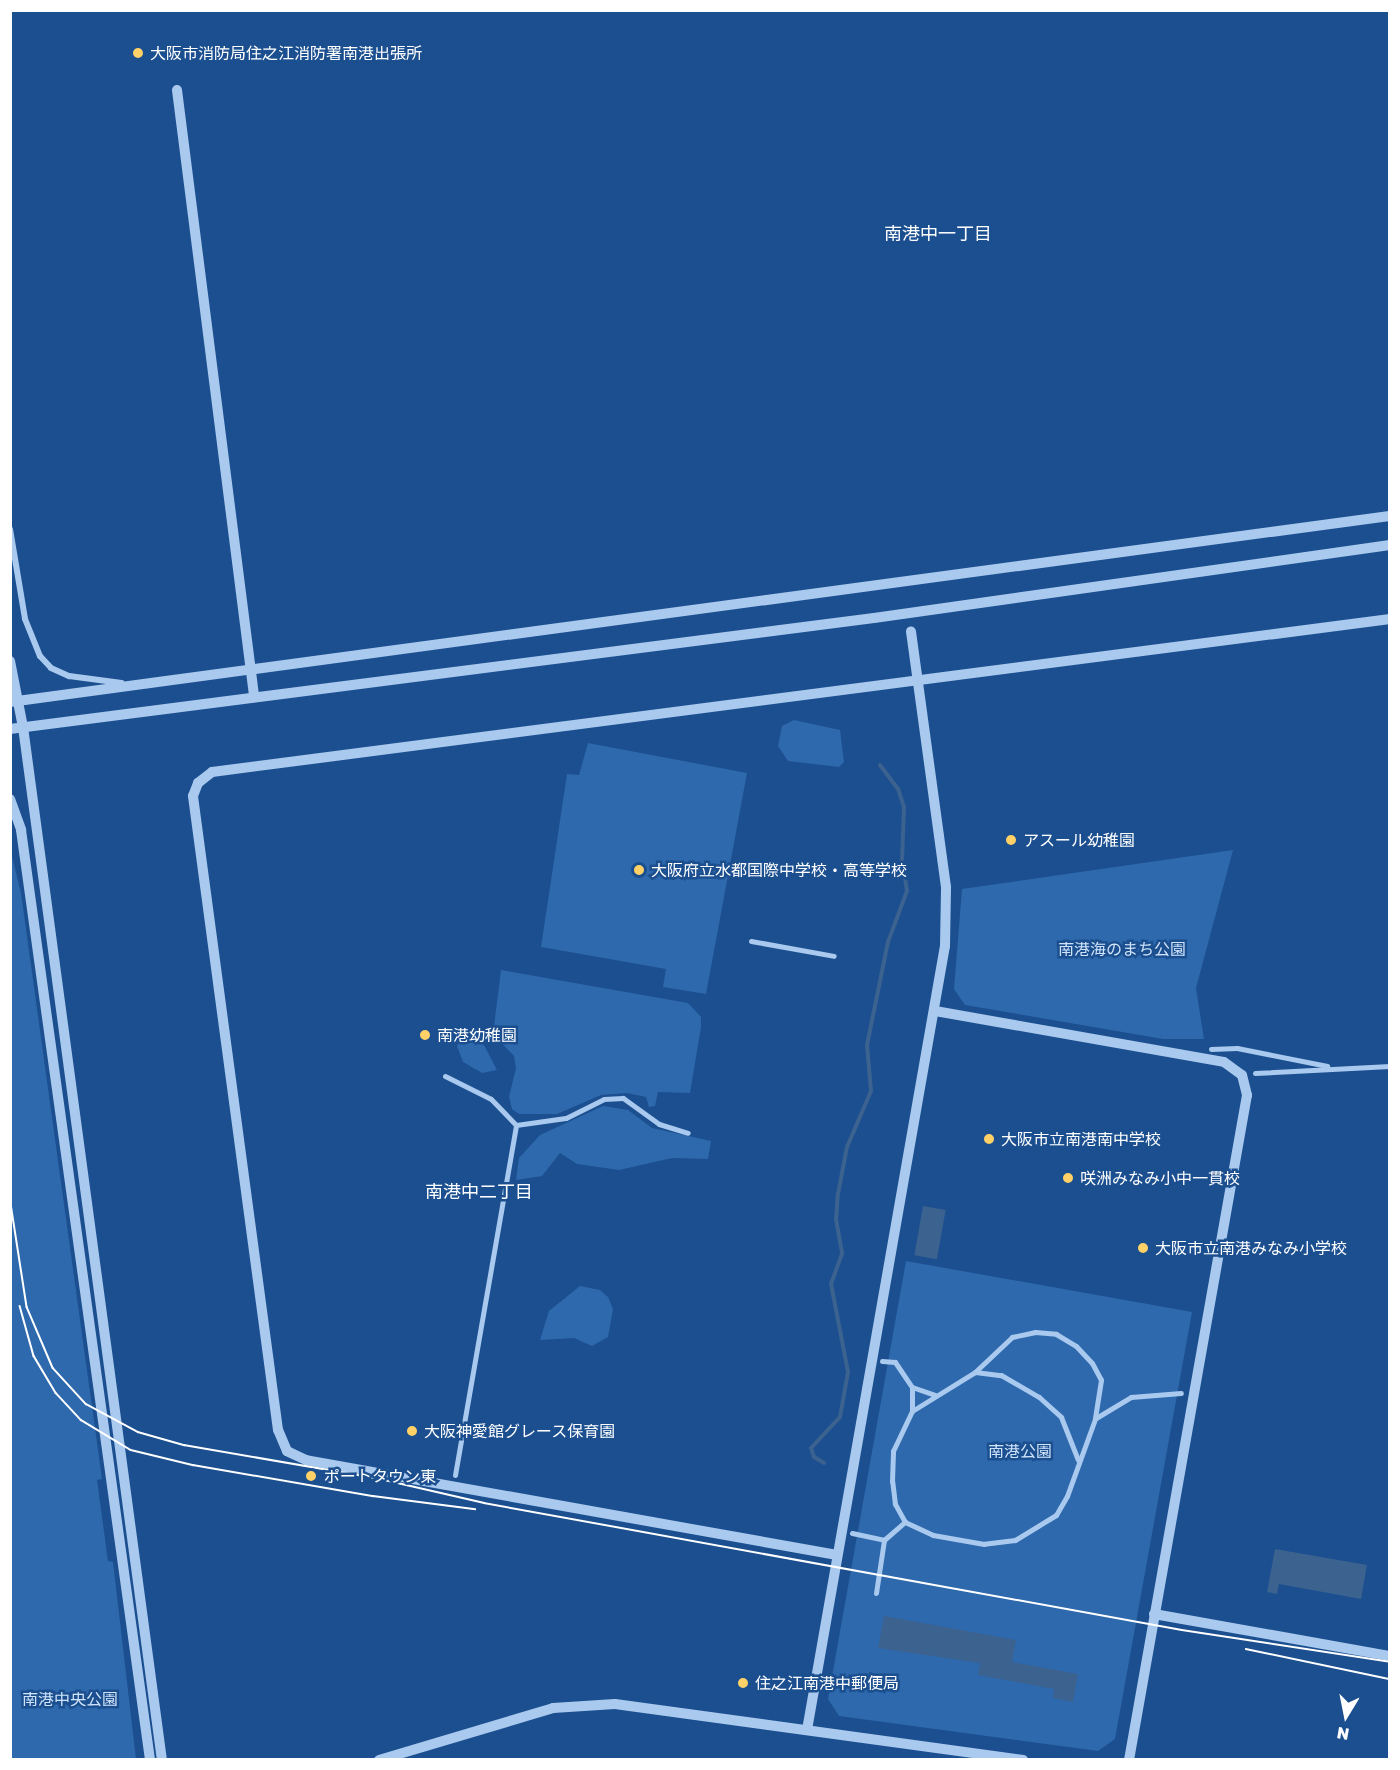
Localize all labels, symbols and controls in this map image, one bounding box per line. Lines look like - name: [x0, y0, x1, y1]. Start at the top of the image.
- place label: 大阪市消防局住之江消防署南港出張所: [150, 43, 422, 63]
- marker: 大阪市消防局住之江消防署南港出張所: [131, 46, 145, 60]
- district label: 南港中一丁目: [884, 222, 992, 244]
- place label: アスール幼稚園: [1023, 830, 1135, 850]
- marker: アスール幼稚園: [1004, 833, 1018, 847]
- place label: 大阪府立水都国際中学校・高等学校: [651, 860, 907, 880]
- marker: 大阪府立水都国際中学校・高等学校: [632, 863, 646, 877]
- park label: 南港海のまち公園: [1058, 939, 1186, 959]
- place label: 南港幼稚園: [437, 1025, 517, 1045]
- marker: 南港幼稚園: [418, 1028, 432, 1042]
- place label: 大阪市立南港南中学校: [1001, 1129, 1161, 1149]
- marker: 大阪市立南港南中学校: [982, 1132, 996, 1146]
- place label: 咲洲みなみ小中一貫校: [1080, 1168, 1240, 1188]
- marker: 咲洲みなみ小中一貫校: [1061, 1171, 1075, 1185]
- district label: 南港中二丁目: [425, 1180, 533, 1202]
- place label: 大阪市立南港みなみ小学校: [1155, 1238, 1347, 1258]
- marker: 大阪市立南港みなみ小学校: [1136, 1241, 1150, 1255]
- place label: 大阪神愛館グレース保育園: [424, 1421, 616, 1441]
- marker: 大阪神愛館グレース保育園: [405, 1424, 419, 1438]
- park label: 南港公園: [988, 1441, 1052, 1461]
- place label: ポートタウン東: [324, 1466, 436, 1486]
- marker: ポートタウン東: [302, 1467, 320, 1485]
- place label: 住之江南港中郵便局: [755, 1673, 899, 1693]
- marker: 住之江南港中郵便局: [736, 1676, 750, 1690]
- north arrow: [1316, 1686, 1376, 1746]
- park label: 南港中央公園: [22, 1689, 118, 1709]
- text: N: [1335, 1723, 1351, 1745]

